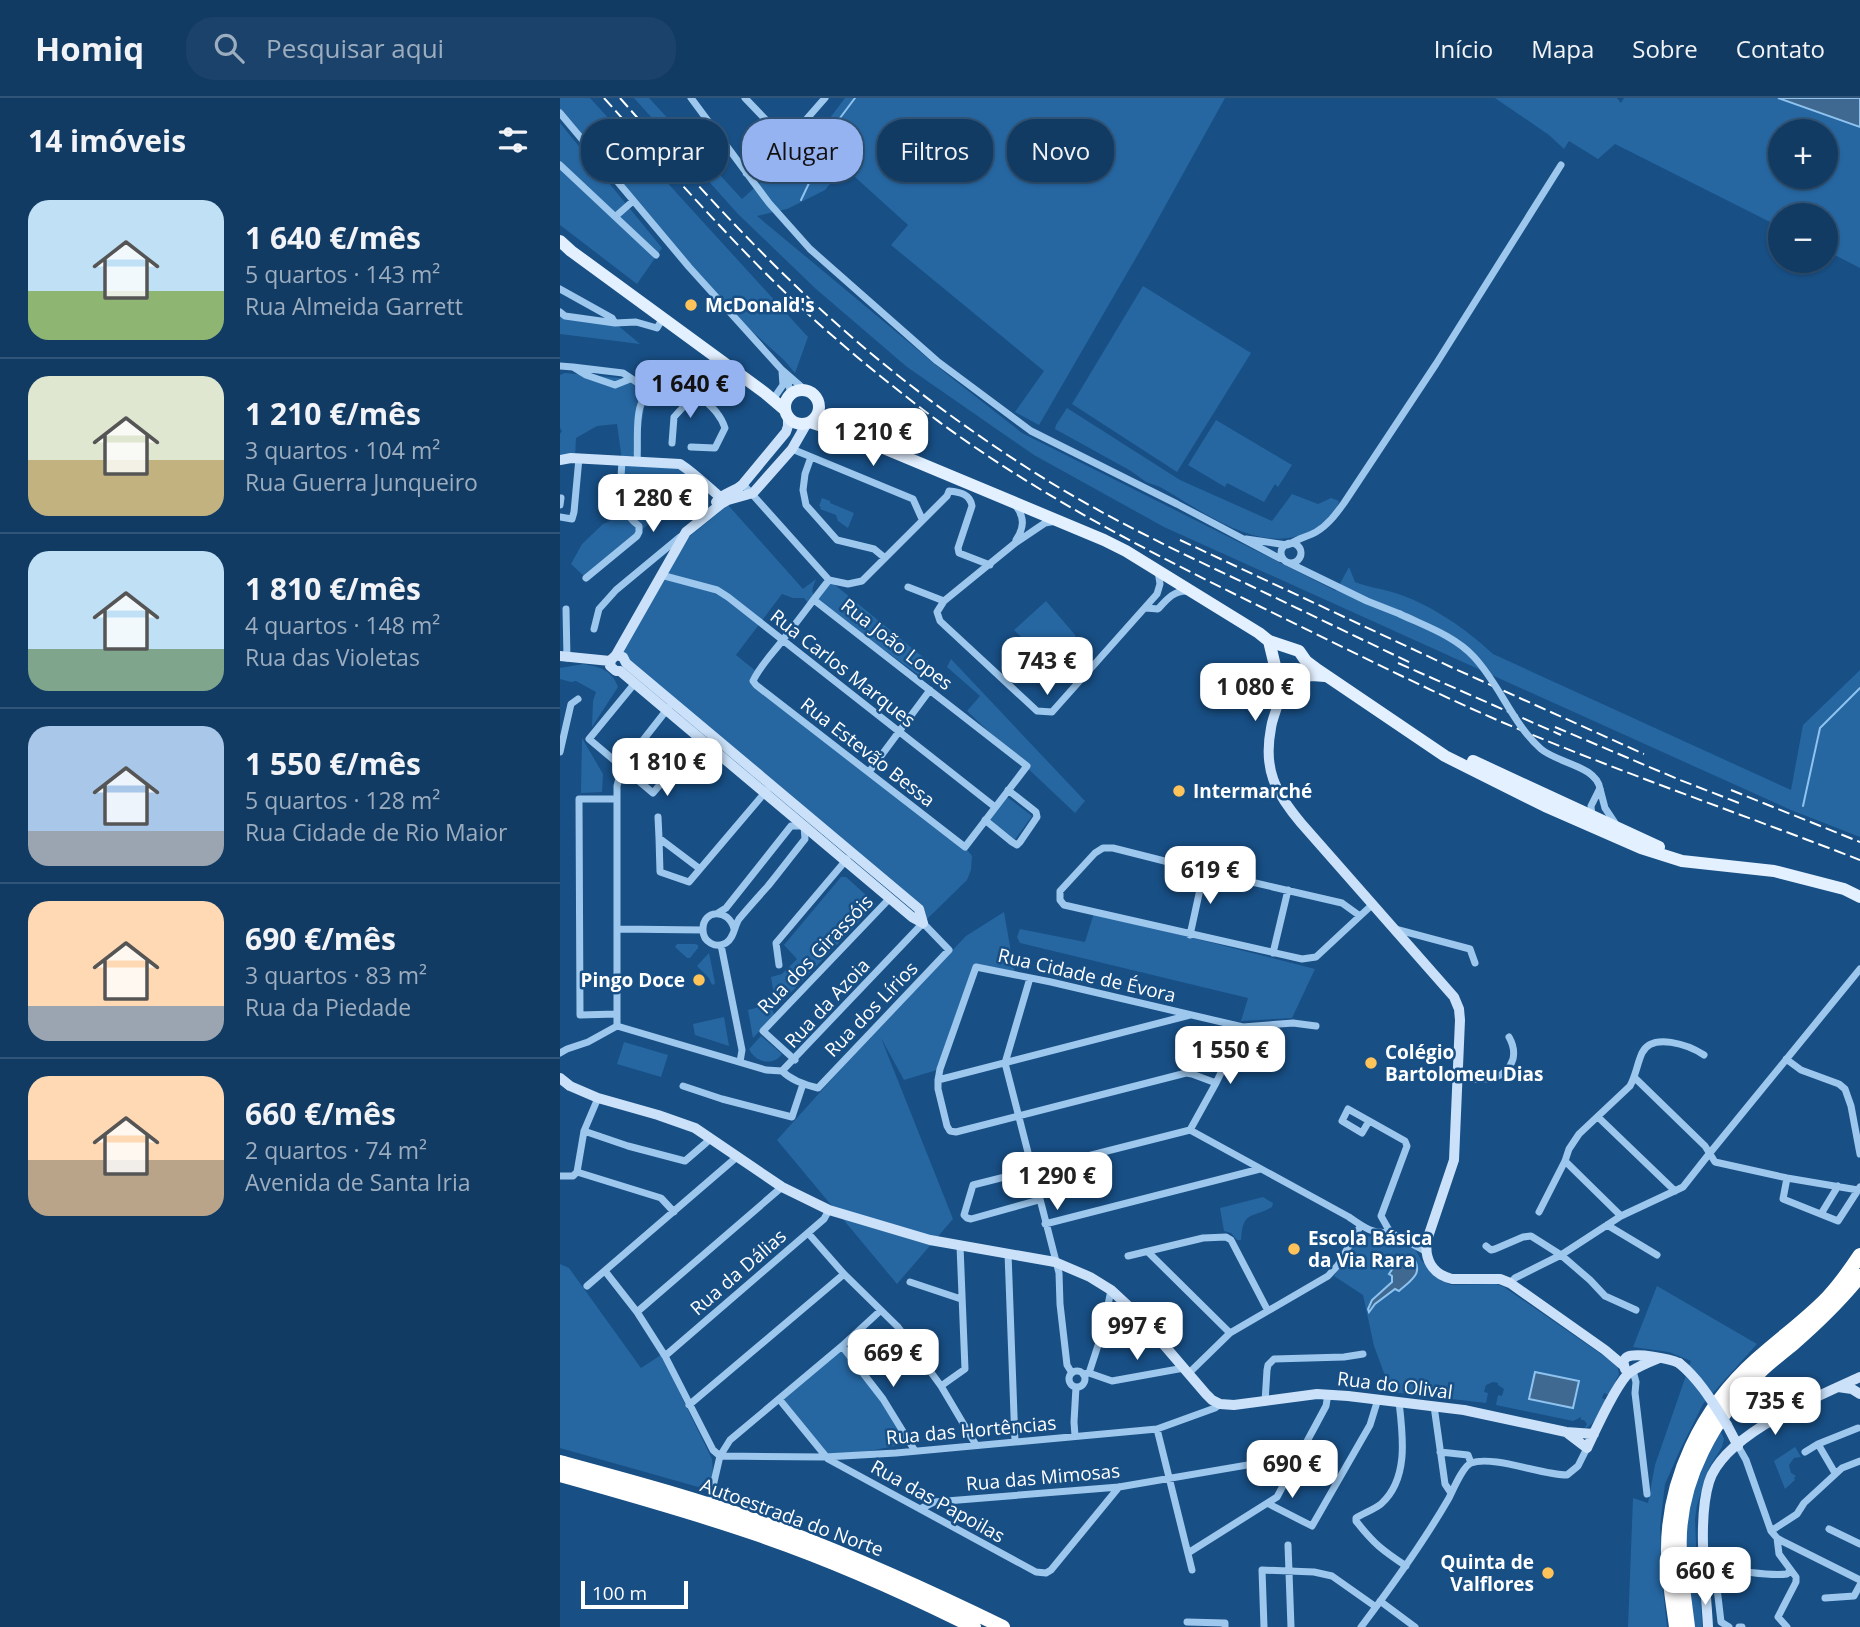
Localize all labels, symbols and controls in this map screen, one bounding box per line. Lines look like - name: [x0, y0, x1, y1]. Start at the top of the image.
- search box: [186, 17, 676, 80]
- text: Homiq: [35, 26, 144, 71]
- icon: search: [210, 29, 248, 67]
- text: Pesquisar aqui: [266, 30, 444, 66]
- text: Início: [1434, 32, 1493, 65]
- text: Mapa: [1531, 32, 1594, 65]
- text: Sobre: [1632, 32, 1698, 65]
- text: Contato: [1736, 32, 1825, 65]
- chip: Comprar: [581, 119, 728, 182]
- chip: Alugar: [742, 119, 863, 182]
- chip: Filtros: [877, 119, 993, 182]
- chip: Novo: [1007, 119, 1114, 182]
- map controls: [1768, 119, 1838, 273]
- button: +: [1768, 119, 1838, 189]
- text: 14 imóveis: [28, 120, 186, 161]
- icon: filters: [494, 121, 532, 159]
- button: −: [1768, 203, 1838, 273]
- text: 1 640 €/mês: [245, 217, 421, 258]
- icon: home: [84, 228, 168, 312]
- text: 5 quartos · 143 m²: [245, 258, 440, 290]
- text: Rua Almeida Garrett: [245, 290, 463, 322]
- place label: McDonald's: [705, 292, 815, 318]
- marker: McDonald's: [683, 297, 699, 313]
- pin: 1 640 €: [625, 360, 755, 420]
- text: 1 640 €: [651, 367, 729, 399]
- text: 1 210 €/mês: [245, 393, 421, 434]
- icon: home: [84, 404, 168, 488]
- pin: 1 210 €: [808, 408, 938, 468]
- text: 1 210 €: [834, 415, 912, 447]
- text: 3 quartos · 104 m²: [245, 434, 440, 466]
- text: Rua Guerra Junqueiro: [245, 466, 478, 498]
- pin: 1 280 €: [588, 474, 718, 534]
- text: 1 280 €: [614, 481, 692, 513]
- text: 1 810 €/mês: [245, 568, 421, 609]
- icon: home: [84, 579, 168, 663]
- street label: Rua João Lopes: [836, 592, 958, 696]
- street label: Rua Carlos Marques: [765, 603, 921, 733]
- text: 4 quartos · 148 m²: [245, 609, 440, 641]
- pin: 743 €: [998, 638, 1096, 697]
- text: Rua das Violetas: [245, 641, 420, 673]
- text: 743 €: [1018, 644, 1076, 676]
- pin: 1 080 €: [1190, 664, 1320, 723]
- text: 1 080 €: [1216, 670, 1294, 702]
- street label: Rua Estevão Bessa: [795, 691, 941, 813]
- pin: 1 810 €: [602, 738, 732, 798]
- text: 1 550 €/mês: [245, 743, 421, 784]
- text: 1 810 €: [628, 745, 706, 777]
- icon: home: [84, 754, 168, 838]
- place label: Intermarché: [1193, 778, 1312, 804]
- marker: Intermarché: [1171, 783, 1187, 799]
- text: 5 quartos · 128 m²: [245, 784, 440, 816]
- text: Rua Cidade de Rio Maior: [245, 816, 507, 848]
- pin: 619 €: [1161, 846, 1259, 906]
- text: 619 €: [1181, 853, 1239, 885]
- street label: Rua dos Girassóis: [751, 889, 879, 1019]
- text: 690 €/mês: [245, 918, 396, 959]
- icon: home: [84, 929, 168, 1013]
- street label: Rua Cidade de Évora: [995, 942, 1179, 1008]
- street label: Rua da Azoia: [779, 953, 875, 1053]
- street label: Rua dos Lírios: [819, 955, 923, 1063]
- text: 3 quartos · 83 m²: [245, 959, 427, 991]
- place label: Pingo Doce: [581, 967, 685, 993]
- marker: Pingo Doce: [691, 972, 707, 988]
- text: Rua da Piedade: [245, 991, 411, 1023]
- pin: 1 550 €: [1165, 1026, 1295, 1086]
- text: 1 550 €: [1191, 1033, 1269, 1065]
- place label: Colégio Bartolomeu Dias: [1385, 1039, 1544, 1087]
- marker: Colégio Bartolomeu Dias: [1363, 1055, 1379, 1071]
- text: 660 €/mês: [245, 1093, 396, 1134]
- icon: home: [84, 1104, 168, 1188]
- text: 2 quartos · 74 m²: [245, 1134, 427, 1166]
- pin: 1 290 €: [992, 1152, 1122, 1212]
- text: 1 290 €: [1018, 1159, 1096, 1191]
- text: Avenida de Santa Iria: [245, 1166, 471, 1198]
- street label: Rua da Dálias: [684, 1223, 792, 1321]
- place label: Escola Básica da Via Rara: [1308, 1225, 1433, 1273]
- marker: Escola Básica da Via Rara: [1286, 1241, 1302, 1257]
- pin: 997 €: [1088, 1302, 1186, 1362]
- text: 997 €: [1108, 1309, 1166, 1341]
- pin: 669 €: [844, 1330, 942, 1389]
- text: 669 €: [864, 1336, 922, 1368]
- street label: Rua do Olival: [1336, 1365, 1454, 1405]
- pin: 735 €: [1726, 1378, 1824, 1437]
- text: 735 €: [1746, 1384, 1804, 1416]
- street label: Rua das Hortências: [885, 1410, 1057, 1450]
- pin: 690 €: [1243, 1440, 1341, 1500]
- text: 690 €: [1263, 1447, 1321, 1479]
- street label: Rua das Papoilas: [866, 1453, 1010, 1549]
- street label: Rua das Mimosas: [965, 1457, 1121, 1497]
- street label: Autoestrada do Norte: [697, 1472, 887, 1562]
- pin: 660 €: [1656, 1548, 1754, 1607]
- place label: Quinta de Valflores: [1440, 1549, 1534, 1597]
- text: 660 €: [1676, 1554, 1734, 1586]
- marker: Quinta de Valflores: [1540, 1565, 1556, 1581]
- scale bar: [581, 1578, 688, 1610]
- text: 100 m: [592, 1580, 647, 1606]

